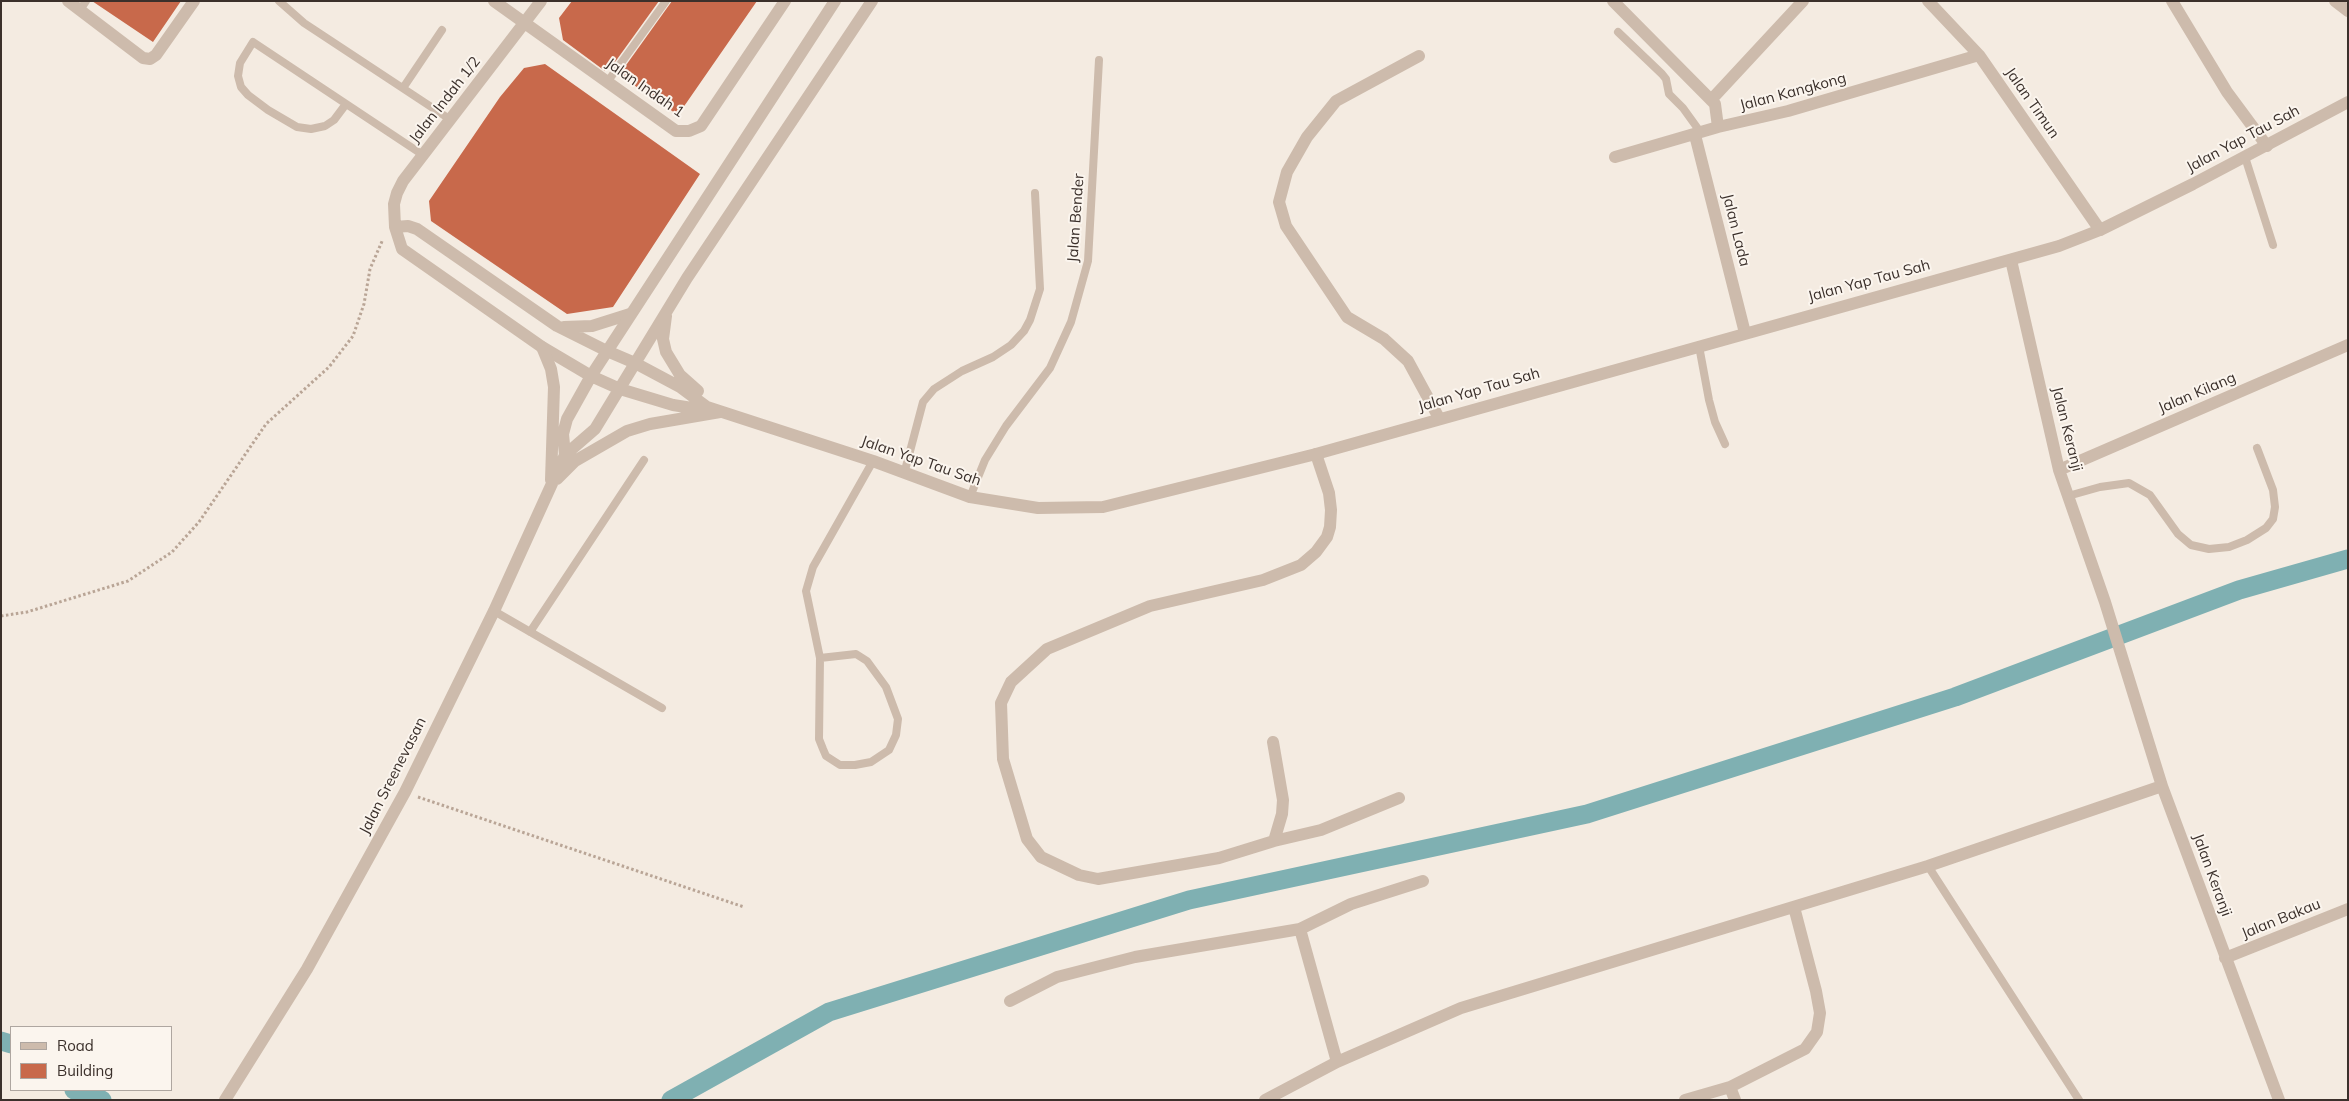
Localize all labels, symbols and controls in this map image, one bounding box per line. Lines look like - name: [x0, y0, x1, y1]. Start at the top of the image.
- street label: Jalan Indah 1/2: [406, 53, 484, 147]
- street label: Jalan Indah 1: [602, 54, 688, 122]
- street label: Jalan Timun: [2001, 64, 2063, 142]
- street label: Jalan Kangkong: [1738, 69, 1848, 115]
- street label: Jalan Yap Tau Sah: [2183, 102, 2303, 176]
- street label: Jalan Bender: [1064, 173, 1088, 263]
- street label: Jalan Lada: [1718, 192, 1754, 268]
- street label: Jalan Yap Tau Sah: [1806, 256, 1932, 306]
- street label: Jalan Yap Tau Sah: [1416, 364, 1542, 416]
- street label: Jalan Kilang: [2155, 369, 2239, 417]
- street label: Jalan Keranji: [2048, 385, 2086, 473]
- street label: Jalan Yap Tau Sah: [859, 432, 983, 490]
- street label: Jalan Sreenevasan: [356, 714, 430, 838]
- street label: Jalan Keranji: [2189, 831, 2235, 919]
- street label: Jalan Bakau: [2239, 895, 2323, 943]
- legend: [10, 1026, 172, 1091]
- text: Road: [57, 1036, 94, 1055]
- text: Building: [57, 1061, 113, 1080]

